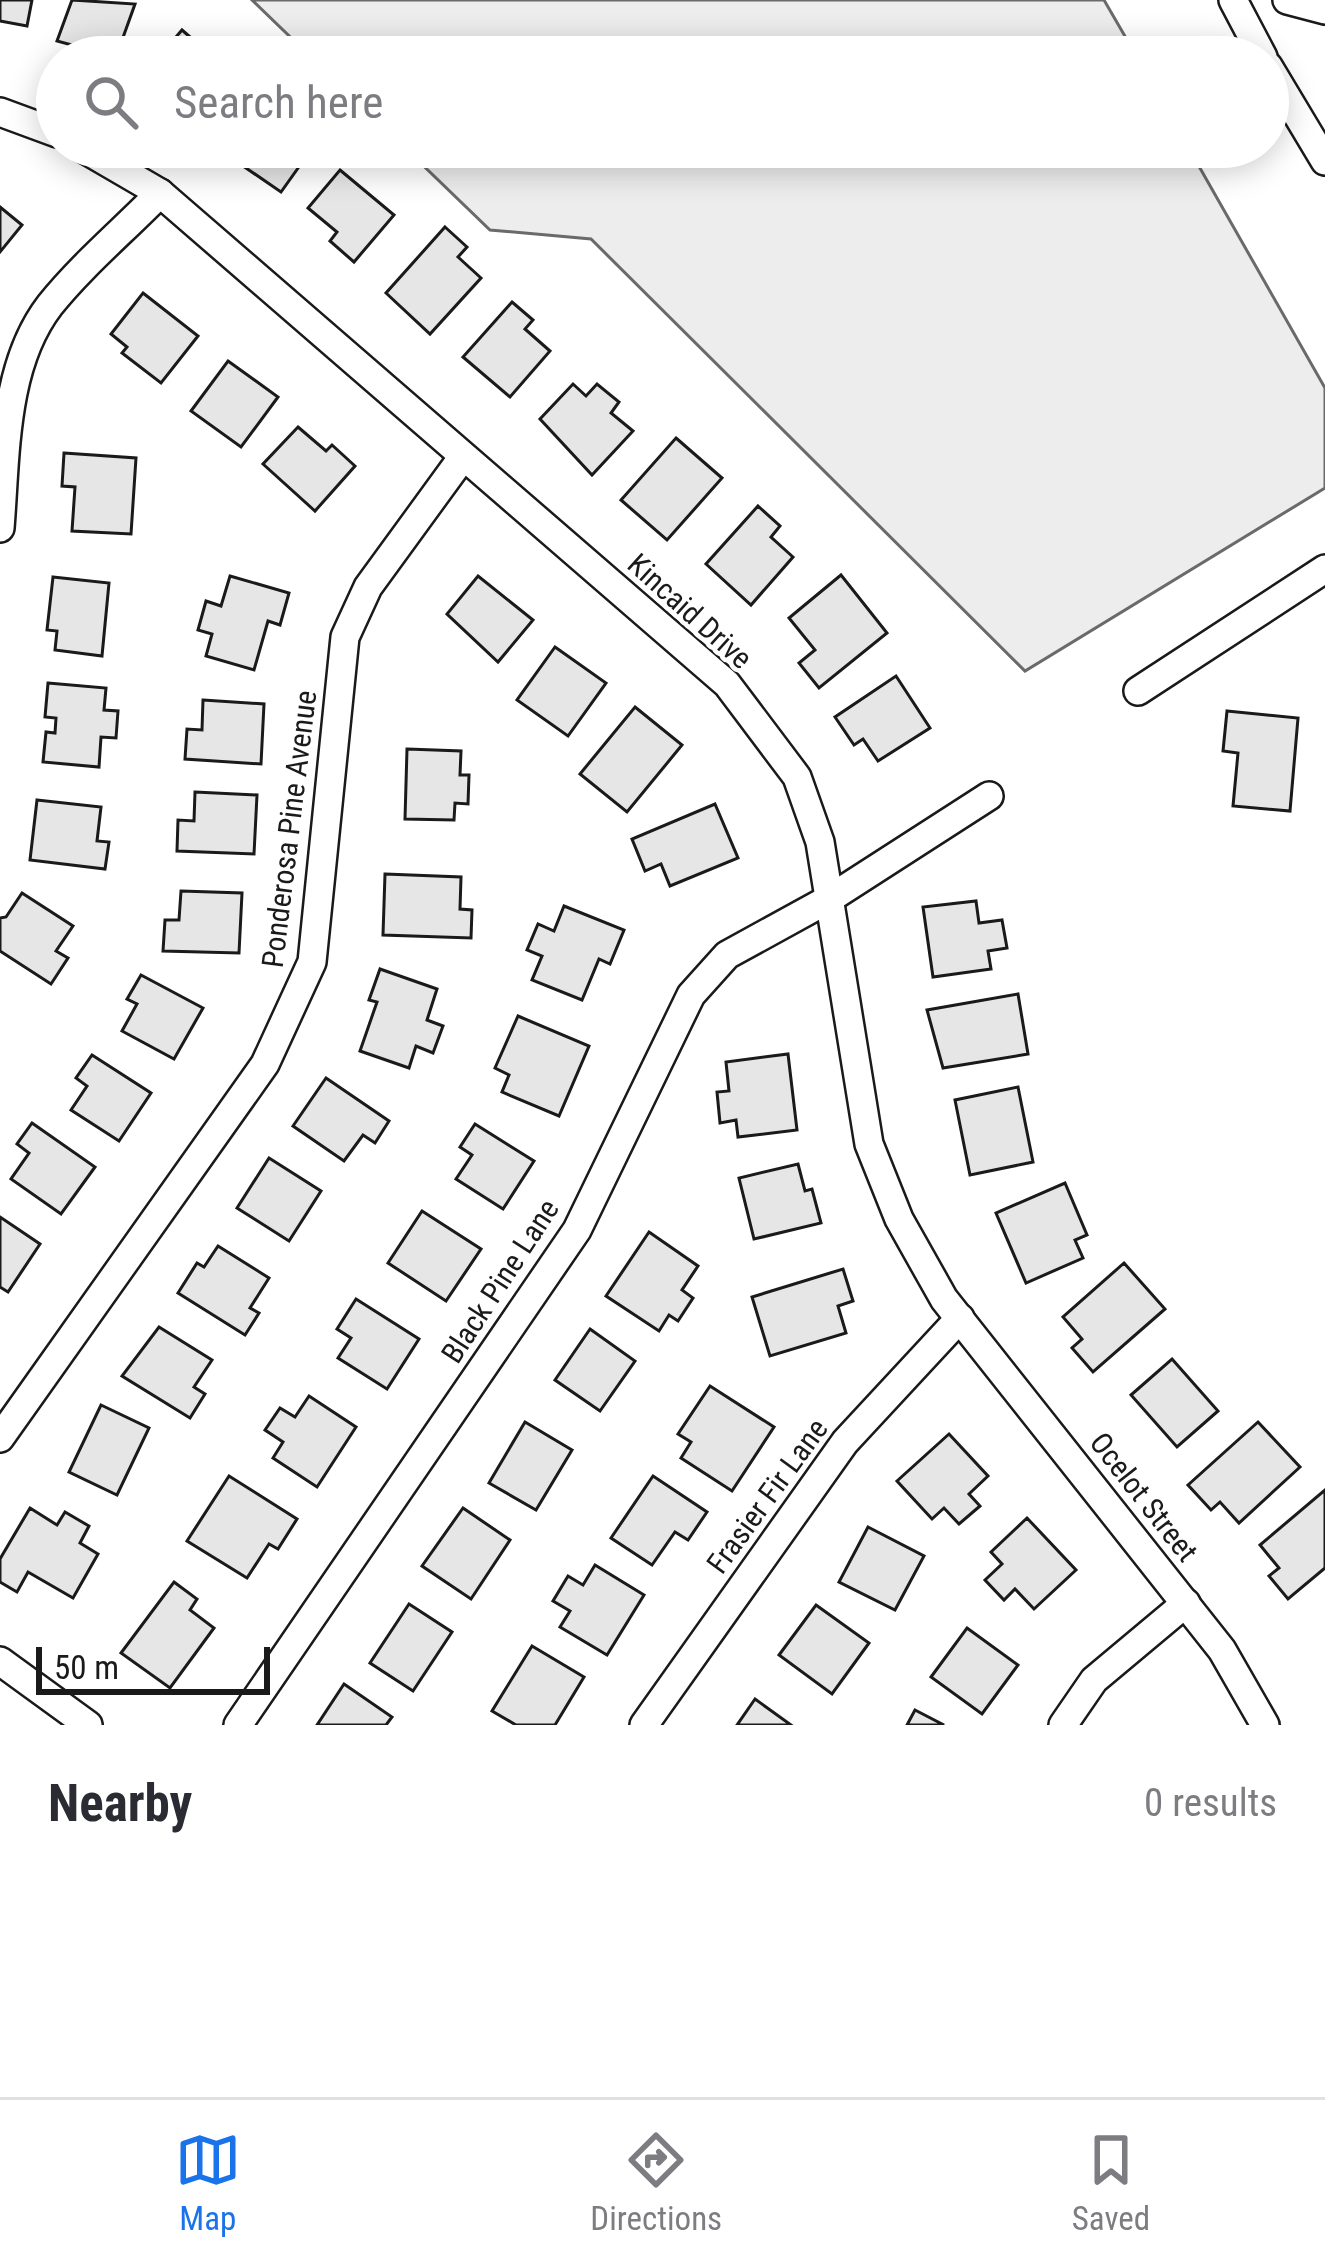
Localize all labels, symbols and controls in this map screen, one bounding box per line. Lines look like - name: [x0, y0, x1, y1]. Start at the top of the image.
- search box: [36, 36, 1289, 168]
- icon: search: [78, 69, 144, 135]
- text: Search here: [174, 76, 383, 129]
- street label: Kincaid Drive: [621, 546, 759, 676]
- street label: Ponderosa Pine Avenue: [255, 688, 323, 970]
- street label: Black Pine Lane: [434, 1193, 566, 1369]
- street label: Frasier Fir Lane: [699, 1412, 835, 1580]
- street label: Ocelot Street: [1083, 1426, 1205, 1568]
- scale bar: [36, 1641, 270, 1694]
- text: 50 m: [54, 1648, 119, 1687]
- text: Nearby: [48, 1774, 192, 1833]
- text: 0 results: [1144, 1780, 1277, 1826]
- tab: Map: [175, 2127, 241, 2238]
- tab: Directions: [590, 2127, 722, 2238]
- tab: Saved: [1072, 2127, 1150, 2238]

